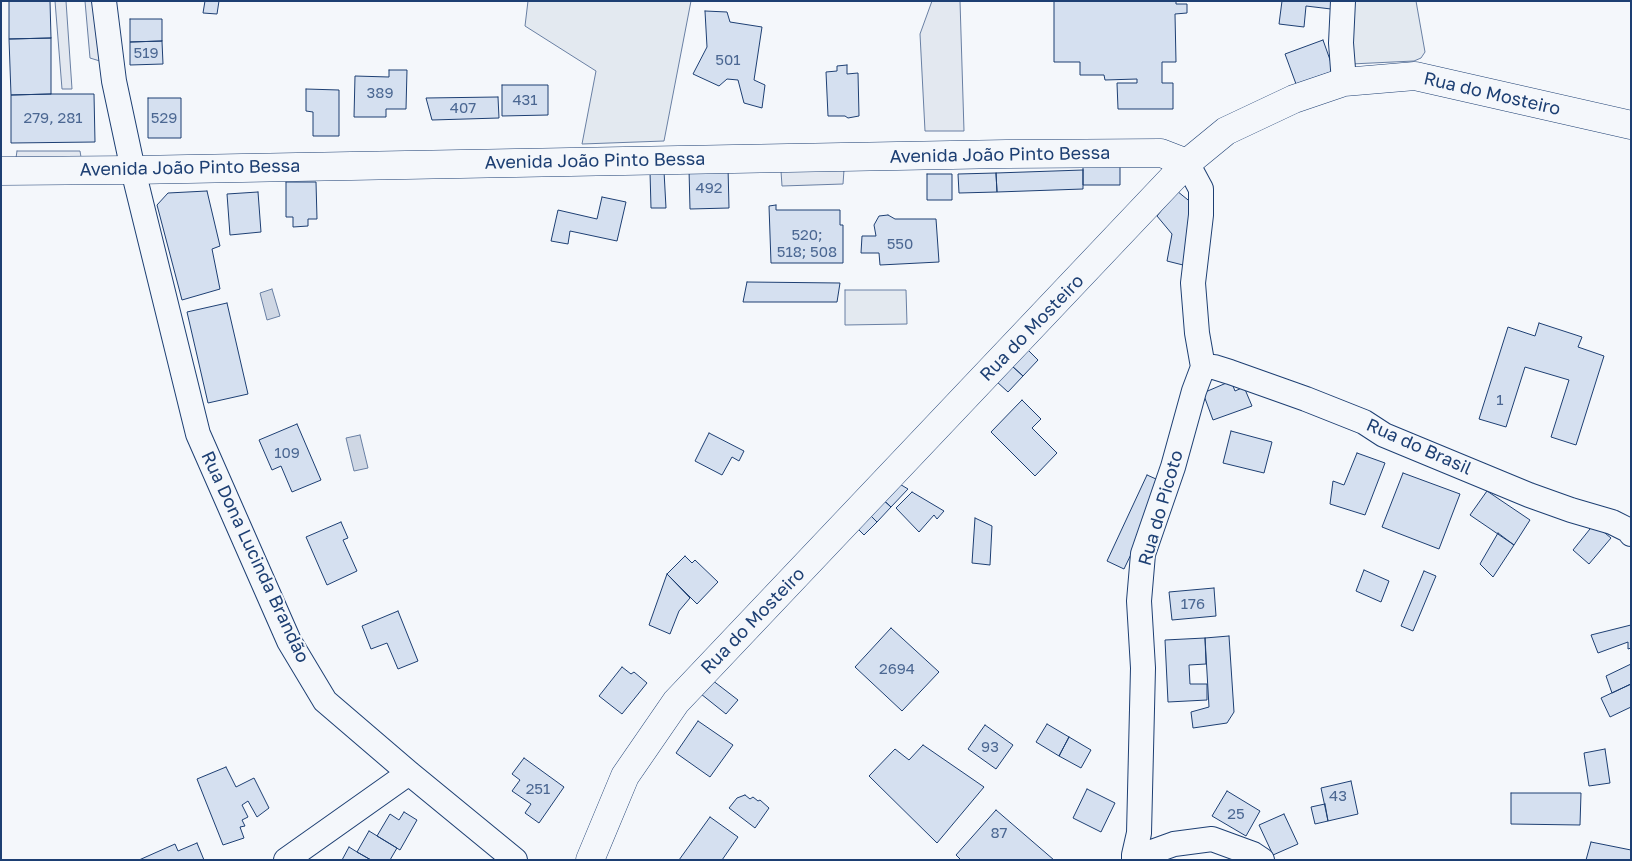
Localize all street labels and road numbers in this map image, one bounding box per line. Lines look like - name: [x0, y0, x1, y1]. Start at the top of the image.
- street label: Rua do Mosteiro: [1421, 68, 1563, 120]
- street label: Avenida João Pinto Bessa: [889, 142, 1111, 168]
- street label: Avenida João Pinto Bessa: [484, 148, 706, 174]
- street label: Avenida João Pinto Bessa: [79, 155, 301, 181]
- street label: Rua do Mosteiro: [976, 270, 1088, 386]
- street label: Rua do Brasil: [1363, 414, 1475, 480]
- street label: Rua Dona Lucinda Brandão: [196, 448, 314, 666]
- street label: Rua do Picoto: [1134, 448, 1188, 568]
- street label: Rua do Mosteiro: [697, 563, 809, 679]

